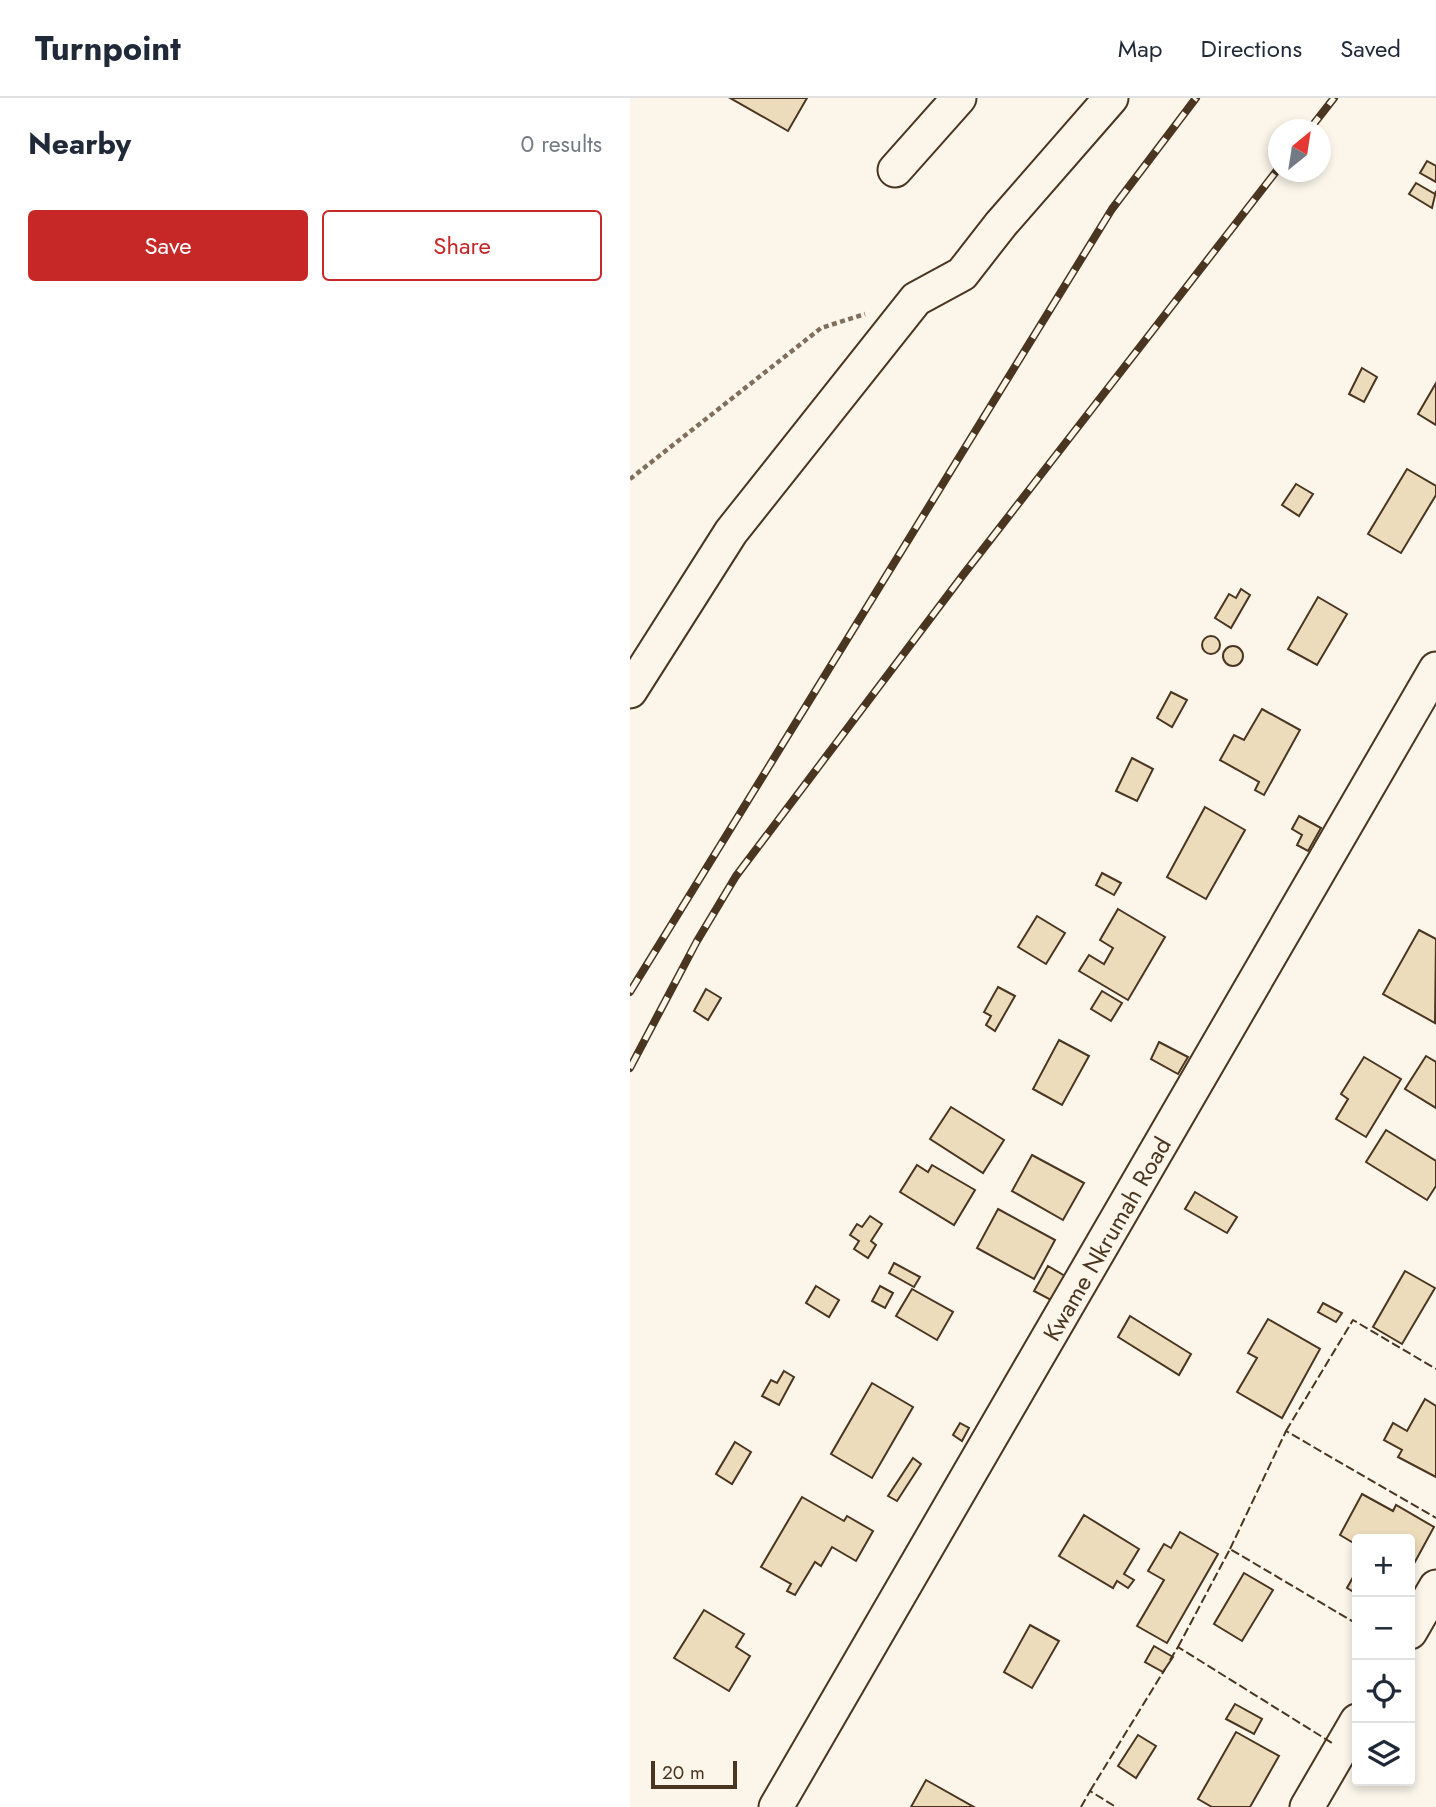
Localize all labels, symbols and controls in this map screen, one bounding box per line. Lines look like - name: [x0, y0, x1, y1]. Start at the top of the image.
- text: Turnpoint: [35, 25, 181, 72]
- text: Map: [1118, 31, 1163, 66]
- text: Directions: [1201, 31, 1302, 66]
- text: Saved: [1340, 31, 1401, 66]
- north arrow: [1268, 119, 1331, 182]
- text: Nearby: [28, 122, 131, 165]
- text: 0 results: [520, 127, 602, 161]
- button: Save: [28, 210, 308, 281]
- button: Share: [322, 210, 602, 281]
- street label: Kwame Nkrumah Road: [1034, 1131, 1180, 1347]
- map controls: [1352, 1534, 1415, 1786]
- button: +: [1352, 1534, 1415, 1597]
- button: −: [1352, 1597, 1415, 1660]
- button: locate: [1352, 1660, 1415, 1723]
- button: layers: [1352, 1723, 1415, 1786]
- scale bar: [651, 1758, 737, 1790]
- text: 20 m: [662, 1759, 705, 1786]

